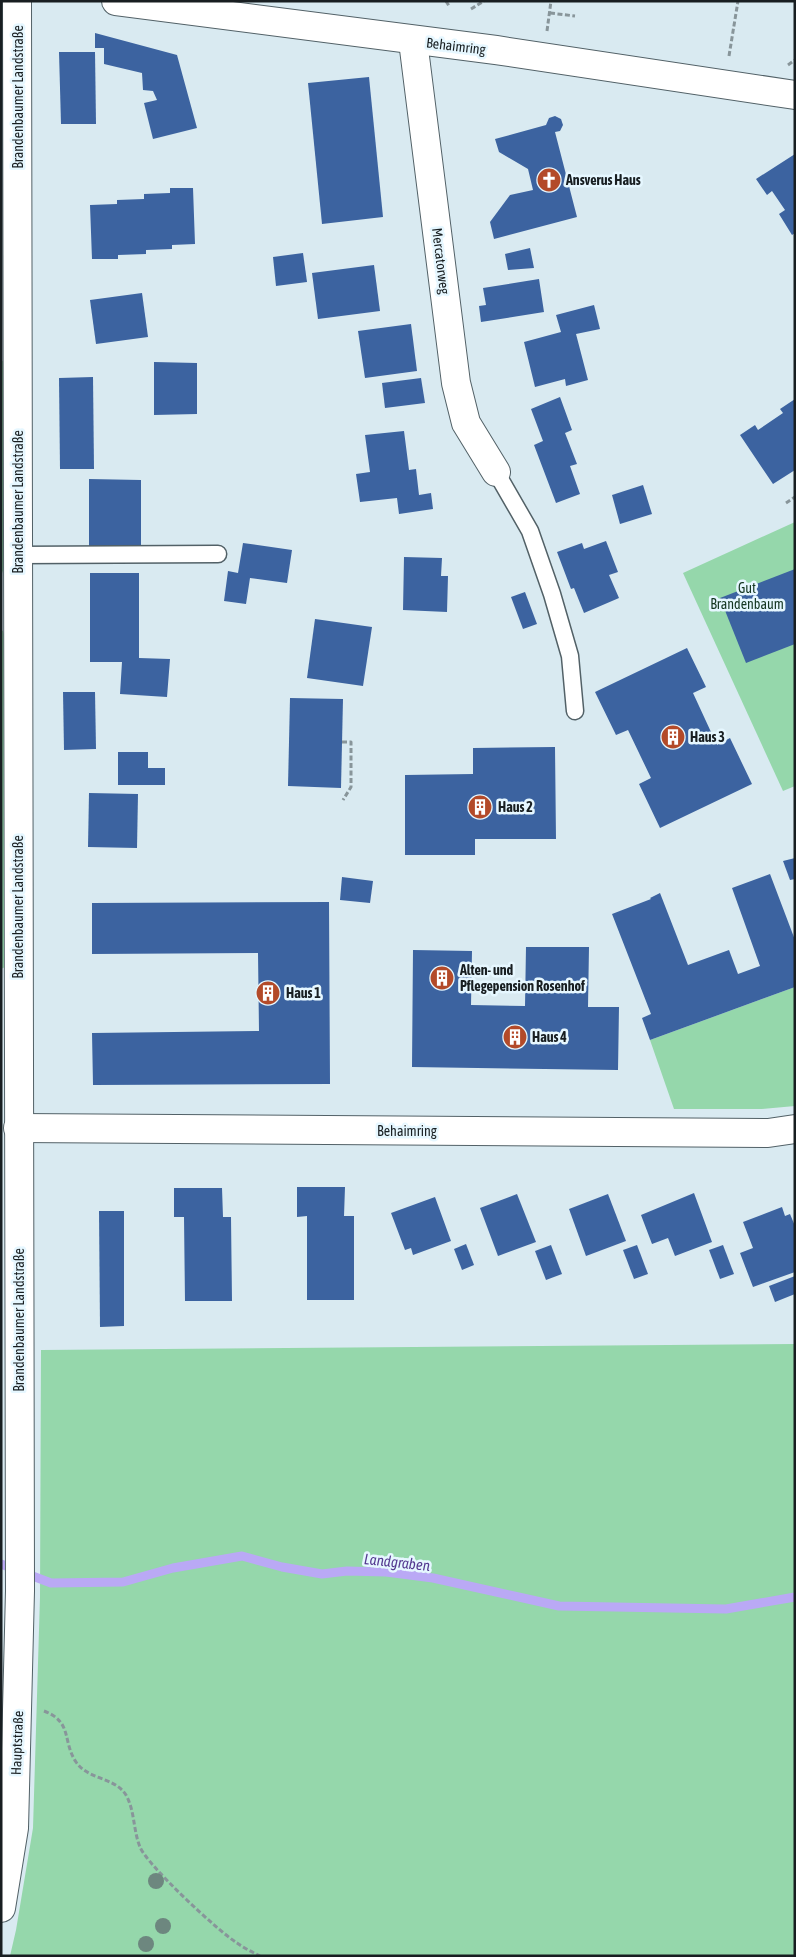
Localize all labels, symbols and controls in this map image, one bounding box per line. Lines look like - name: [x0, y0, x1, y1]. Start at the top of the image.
- street label: Brandenbaumer Landstraße: [10, 25, 26, 169]
- street label: Behaimring: [425, 34, 487, 58]
- church icon: Ansverus Haus: [536, 167, 562, 193]
- place label: Ansverus Haus: [565, 172, 641, 188]
- street label: Mercatorweg: [429, 227, 453, 295]
- street label: Brandenbaumer Landstraße: [10, 430, 26, 574]
- park label: Gut Brandenbaum: [710, 580, 784, 612]
- building icon: Haus 3: [660, 724, 686, 750]
- place label: Haus 3: [690, 729, 725, 745]
- building icon: Haus 2: [467, 794, 493, 820]
- place label: Haus 2: [498, 799, 533, 815]
- street label: Brandenbaumer Landstraße: [10, 835, 26, 979]
- place label: Alten- und Pflegepension Rosenhof: [459, 962, 585, 994]
- building icon: Alten- und Pflegepension Rosenhof: [429, 965, 455, 991]
- building icon: Haus 1: [255, 980, 281, 1006]
- place label: Haus 1: [286, 985, 321, 1001]
- building icon: Haus 4: [502, 1024, 528, 1050]
- place label: Haus 4: [532, 1029, 567, 1045]
- street label: Behaimring: [377, 1123, 437, 1139]
- street label: Brandenbaumer Landstraße: [11, 1248, 27, 1392]
- water label: Landgraben: [363, 1550, 431, 1574]
- street label: Hauptstraße: [8, 1711, 26, 1775]

